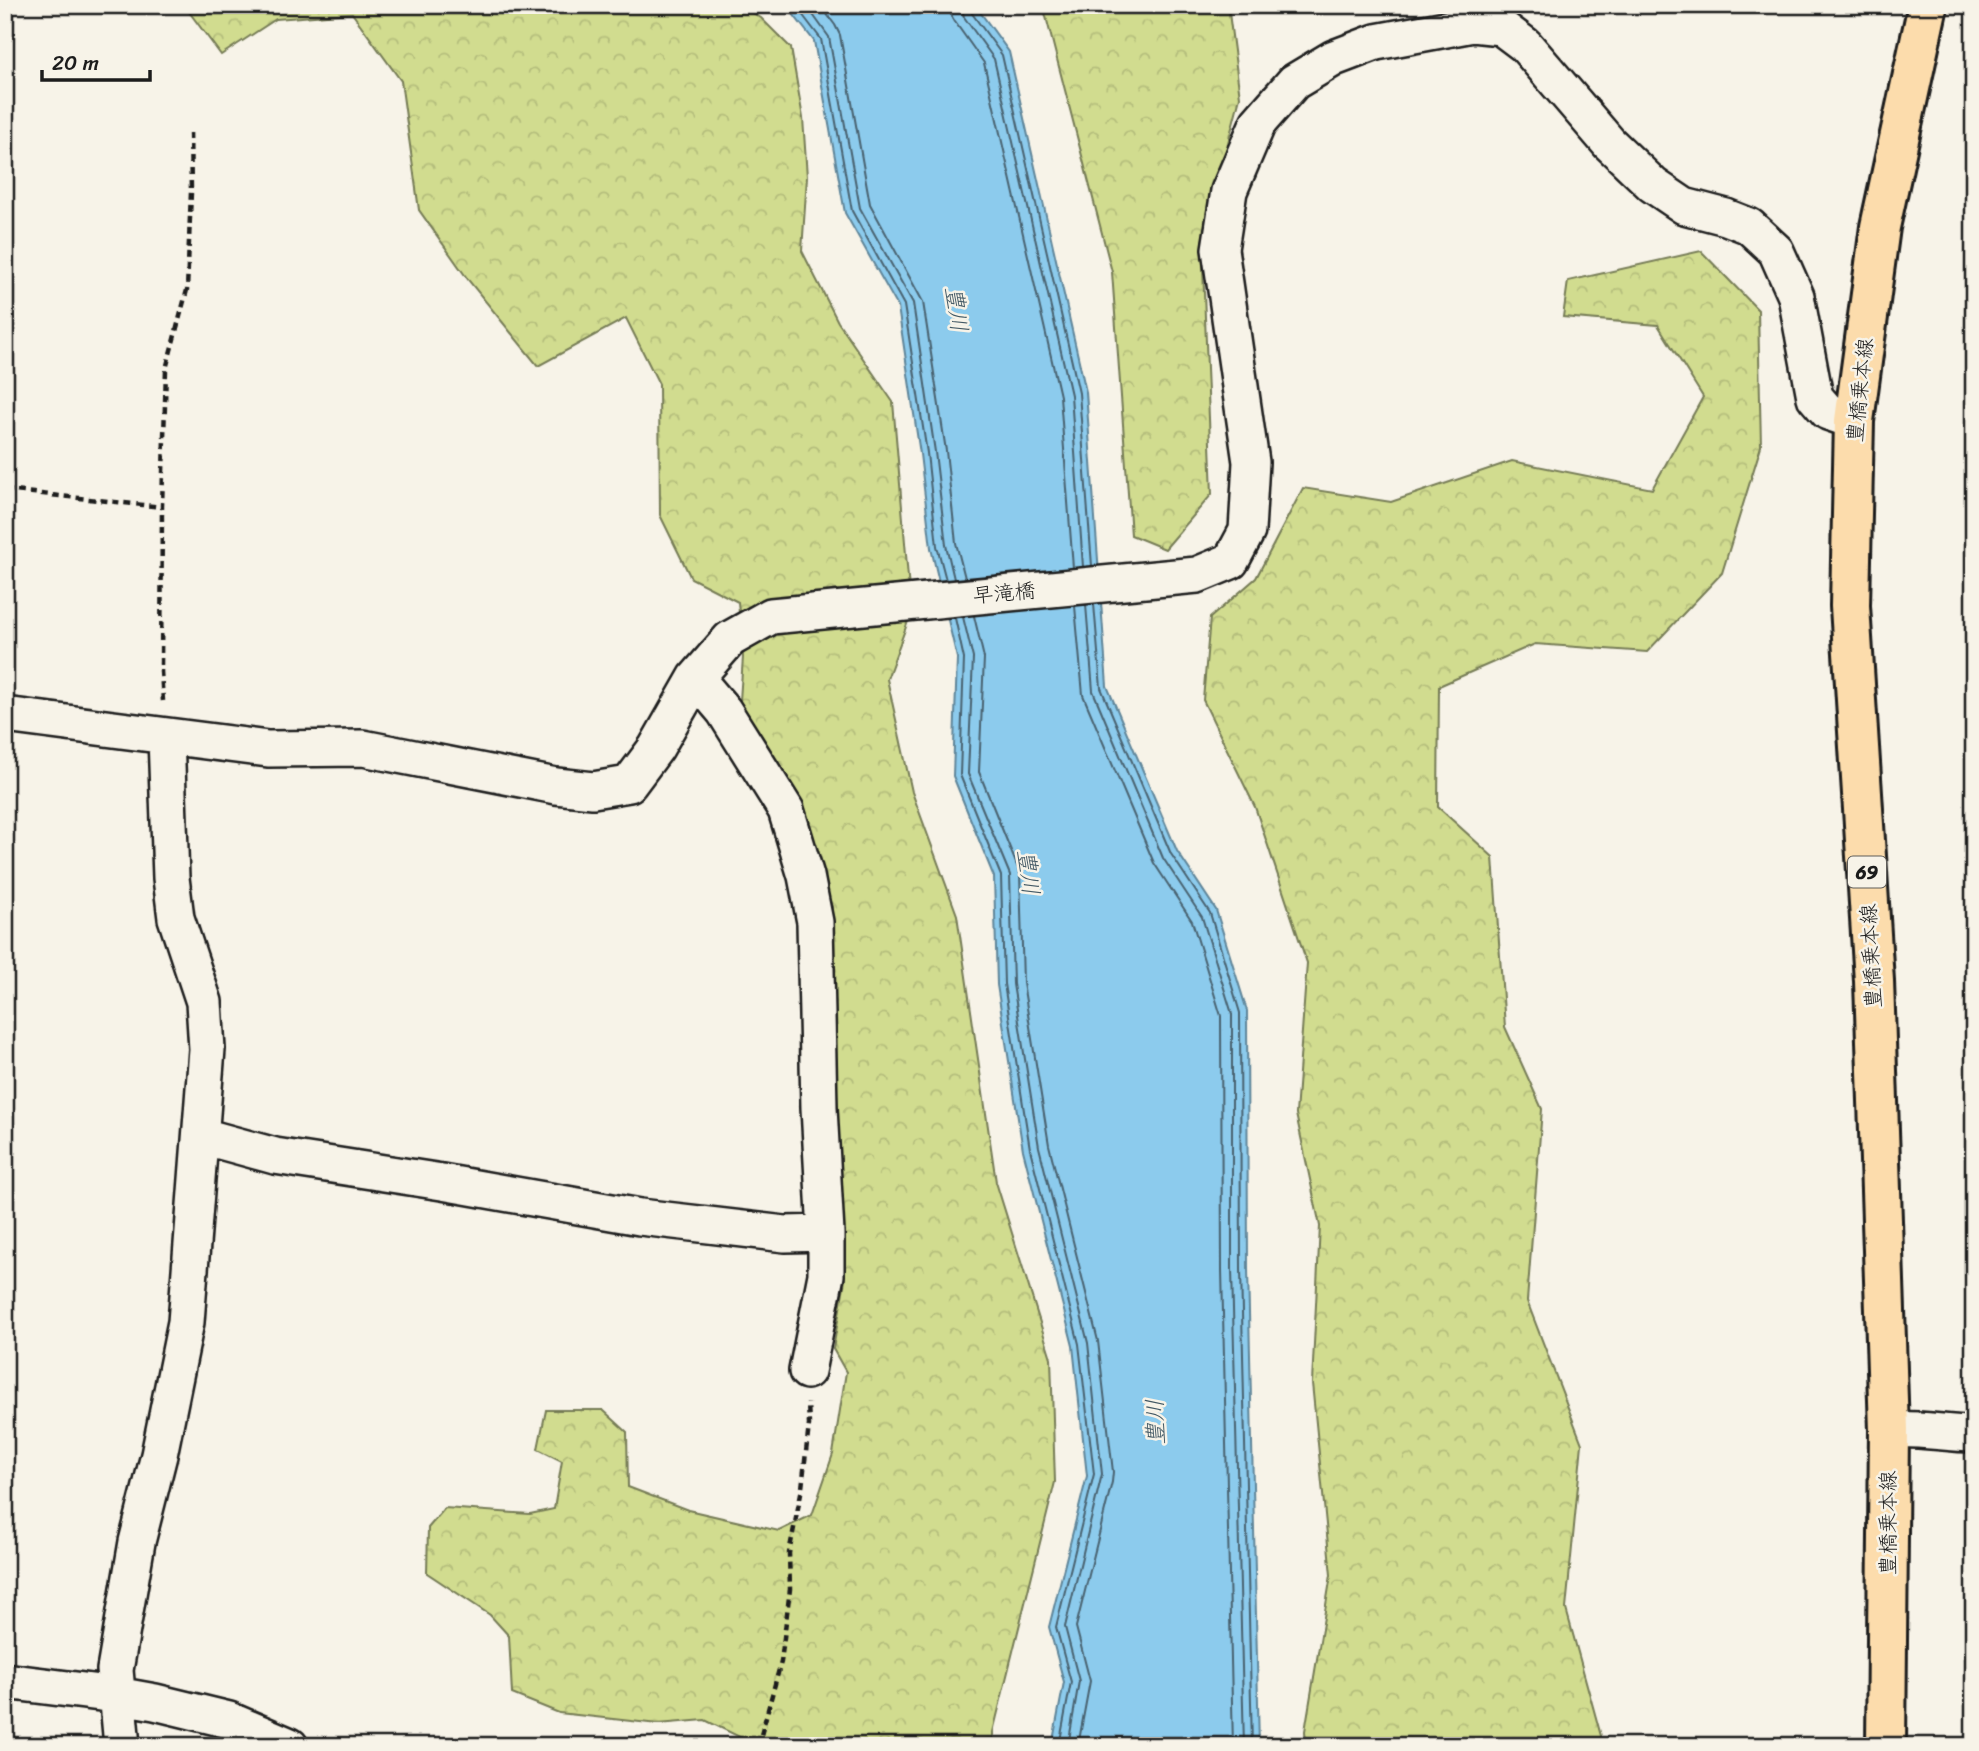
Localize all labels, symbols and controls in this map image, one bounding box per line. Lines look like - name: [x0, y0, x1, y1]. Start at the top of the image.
- scale bar: [42, 38, 150, 82]
- text: 20 m: [52, 44, 99, 82]
- water label: 豊川: [933, 283, 980, 335]
- street label: 豊橋乗本線: [1836, 336, 1884, 444]
- street label: 早滝橋: [971, 571, 1037, 615]
- water label: 豊川: [1005, 847, 1052, 897]
- road number: 69: [1848, 856, 1886, 888]
- street label: 豊橋乗本線: [1849, 903, 1893, 1009]
- water label: 豊川: [1134, 1398, 1177, 1446]
- street label: 豊橋乗本線: [1869, 1471, 1907, 1576]

